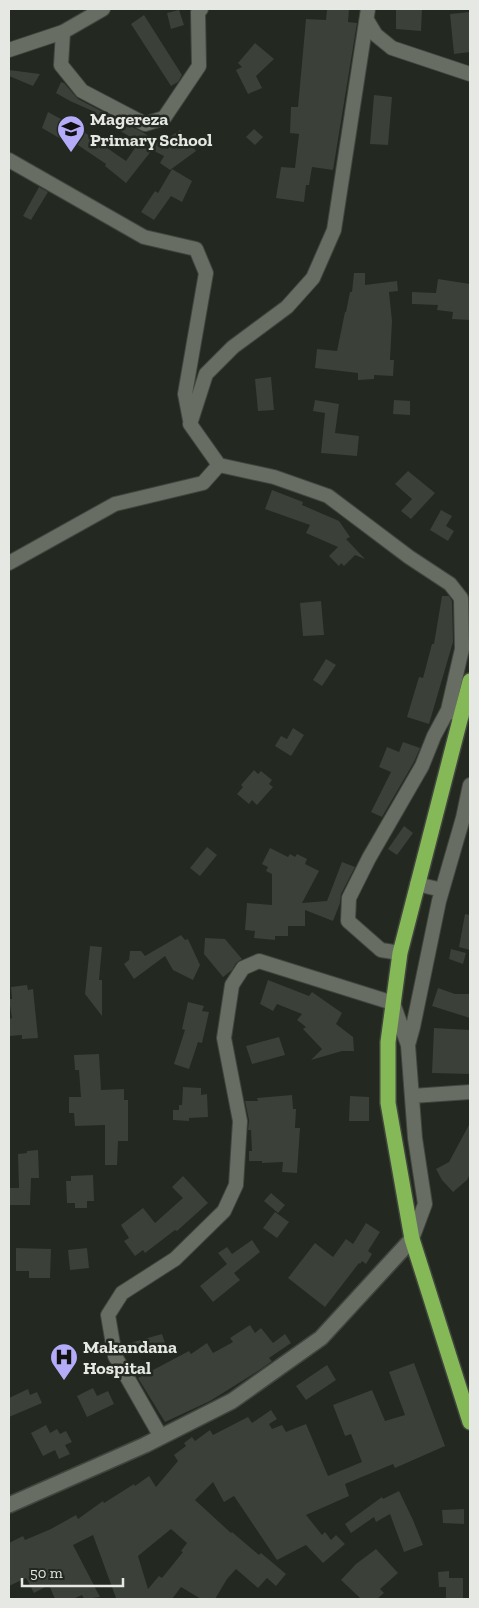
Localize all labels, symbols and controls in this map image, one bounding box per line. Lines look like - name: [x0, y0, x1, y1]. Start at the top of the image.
- place label: Magereza Primary School: [90, 108, 212, 151]
- school or university icon: Magereza Primary School: [56, 114, 86, 153]
- place label: Makandana Hospital: [83, 1336, 177, 1379]
- hospital icon: Makandana Hospital: [49, 1342, 79, 1381]
- scale bar: [22, 1556, 124, 1588]
- text: 50 m: [30, 1564, 63, 1582]

